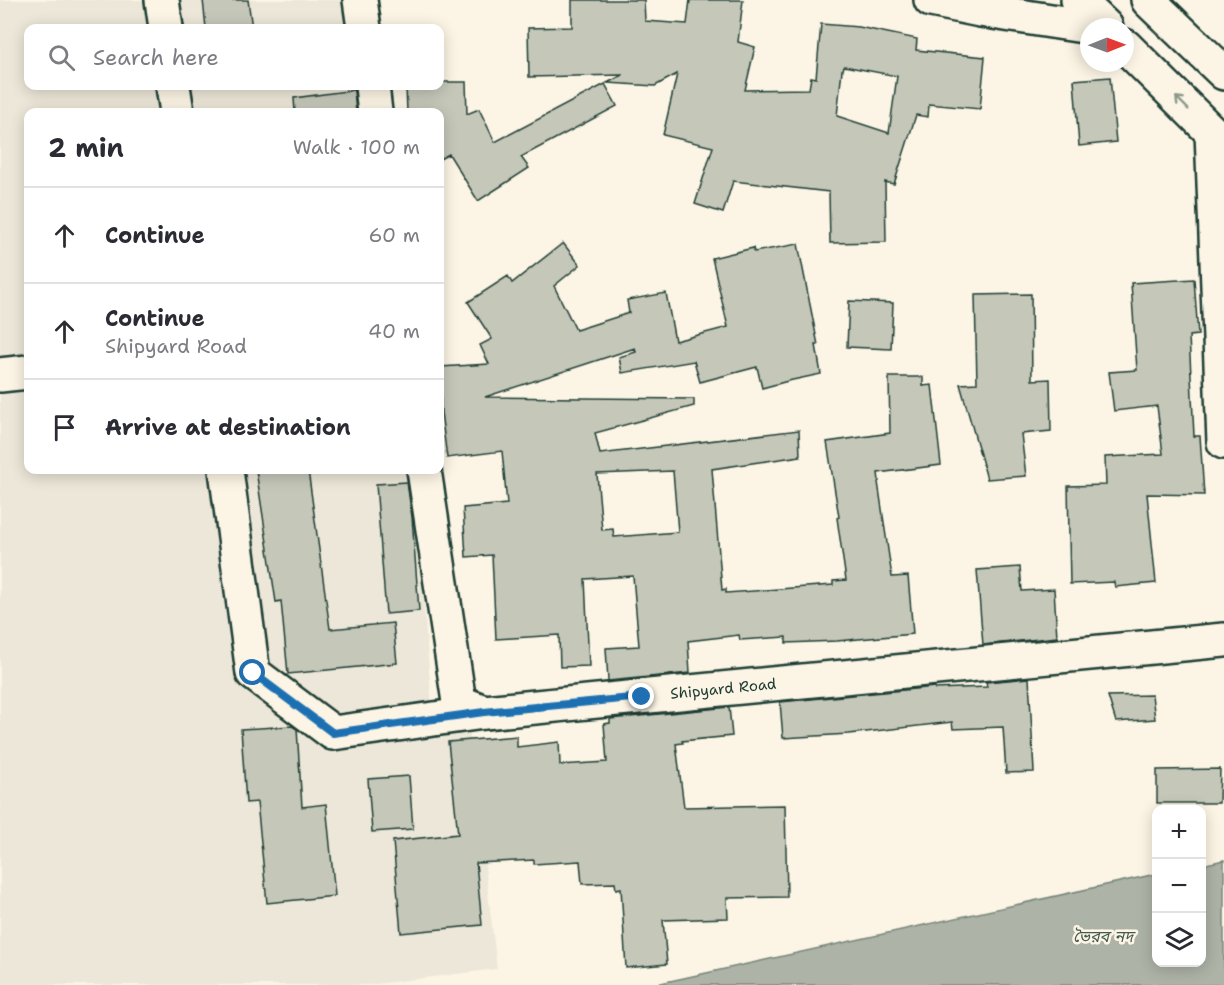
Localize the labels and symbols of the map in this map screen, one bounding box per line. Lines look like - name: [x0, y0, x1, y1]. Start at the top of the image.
- north arrow: [1080, 18, 1134, 72]
- one-way arrow: [1175, 96, 1190, 110]
- route start: [239, 659, 265, 685]
- street label: Shipyard Road: [669, 674, 778, 704]
- route end: [628, 683, 654, 709]
- water label: ভৈরব নদ: [1073, 926, 1136, 947]

